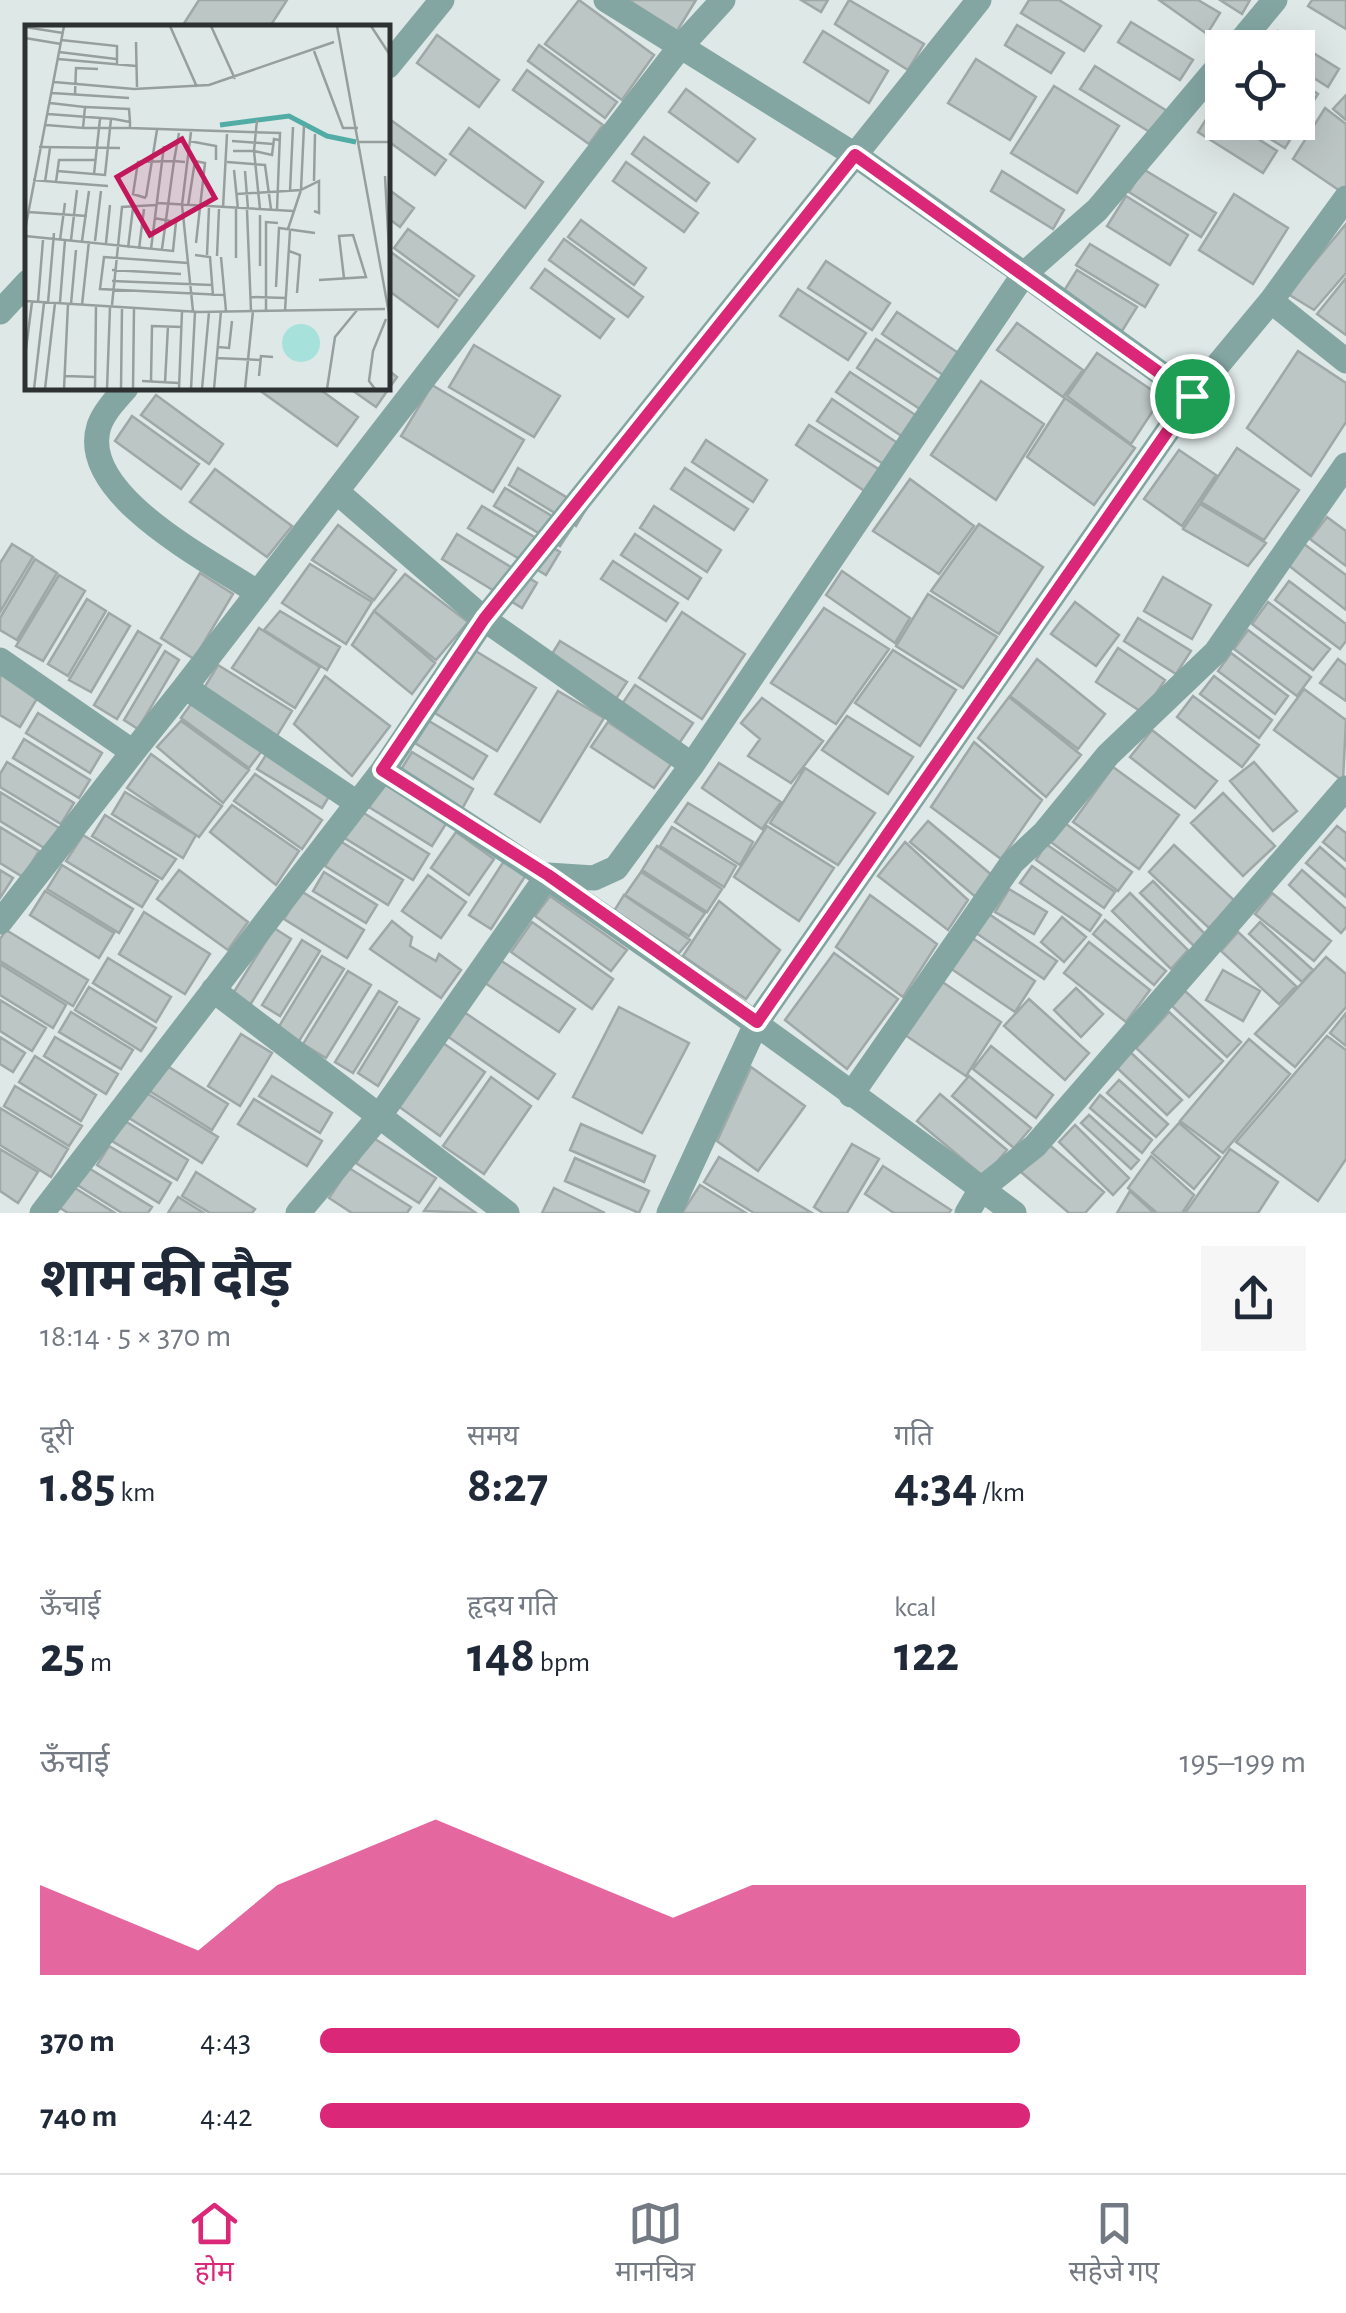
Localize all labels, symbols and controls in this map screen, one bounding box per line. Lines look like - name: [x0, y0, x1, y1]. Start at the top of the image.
- inset map: [25, 25, 390, 390]
- map controls: [1205, 30, 1315, 140]
- button: locate: [1205, 30, 1315, 140]
- pin: [1150, 354, 1235, 439]
- icon: arrive: [1165, 369, 1220, 424]
- button: share: [1201, 1246, 1306, 1351]
- text: शाम की दौड़: [40, 1252, 291, 1307]
- text: 18:14 · 5 × 370 m: [40, 1320, 231, 1352]
- text: दूरी: [40, 1423, 74, 1451]
- text: समय: [467, 1423, 519, 1451]
- text: गति: [894, 1423, 933, 1451]
- text: 1.85: [40, 1461, 116, 1511]
- text: 8:27: [467, 1461, 548, 1511]
- text: 4:34: [894, 1461, 977, 1511]
- text: km: [116, 1479, 156, 1507]
- text: /km: [977, 1479, 1025, 1507]
- text: ऊँचाई: [40, 1593, 101, 1621]
- text: हृदय गति: [467, 1593, 557, 1621]
- text: kcal: [894, 1594, 937, 1622]
- text: 122: [894, 1630, 959, 1680]
- text: 25: [40, 1631, 85, 1681]
- text: 148: [467, 1631, 535, 1681]
- text: m: [85, 1649, 112, 1677]
- text: bpm: [535, 1649, 590, 1677]
- text: ऊँचाई: [40, 1746, 109, 1778]
- text: 195–199 m: [1179, 1746, 1306, 1778]
- text: 370 m: [40, 2025, 115, 2057]
- text: 4:43: [200, 2025, 251, 2057]
- text: 740 m: [40, 2100, 117, 2132]
- text: 4:42: [200, 2100, 253, 2132]
- tab: होम: [187, 2196, 242, 2292]
- tab: मानचित्र: [615, 2196, 695, 2292]
- tab: सहेजे गए: [1069, 2196, 1159, 2292]

